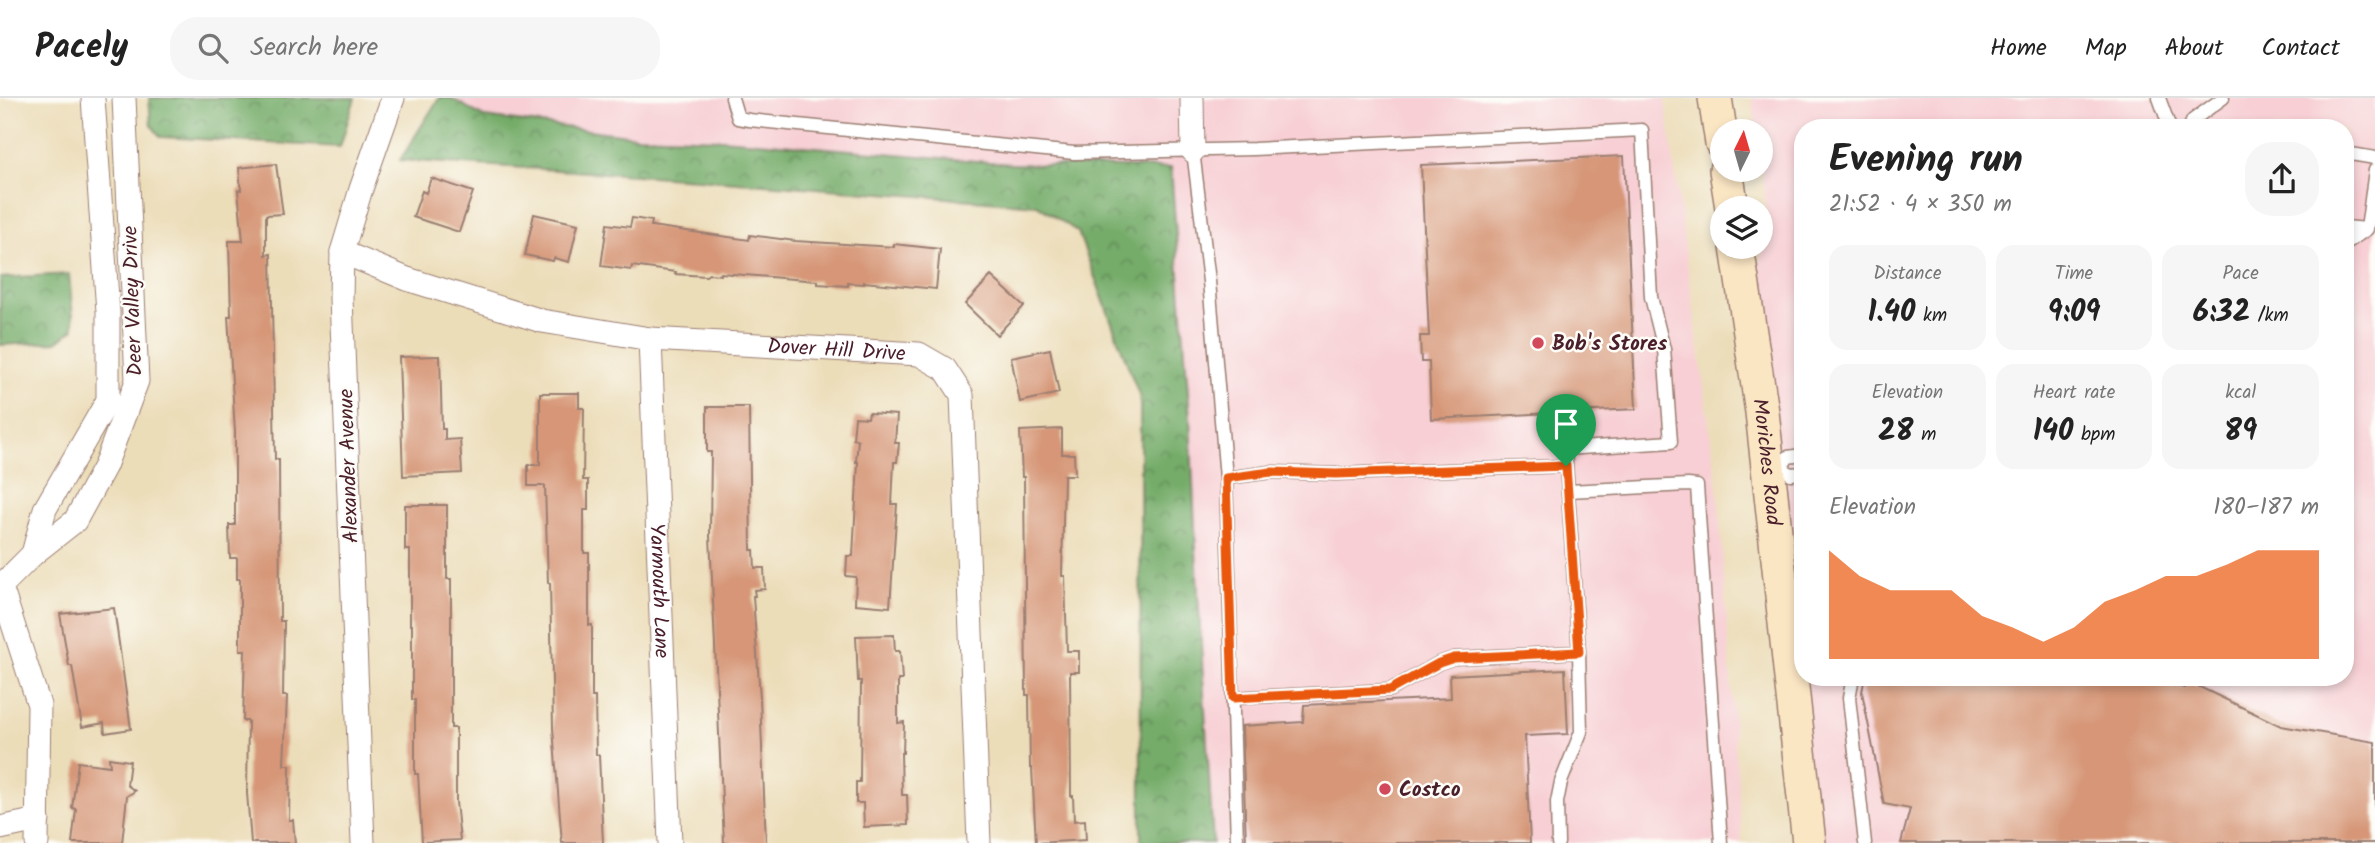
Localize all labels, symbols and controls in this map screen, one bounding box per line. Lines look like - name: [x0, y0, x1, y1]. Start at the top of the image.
- search box: [170, 17, 660, 80]
- text: Pacely: [35, 22, 128, 75]
- text: Search here: [250, 27, 378, 69]
- icon: search: [194, 29, 232, 67]
- text: Home: [1990, 29, 2047, 68]
- text: Map: [2085, 29, 2127, 68]
- text: About: [2165, 29, 2223, 68]
- text: Contact: [2261, 29, 2340, 68]
- north arrow: [1710, 119, 1773, 182]
- map controls: [1710, 119, 1773, 259]
- text: Evening run: [1829, 131, 2023, 191]
- button: share: [2245, 142, 2319, 216]
- text: 21:52 · 4 × 350 m: [1829, 187, 2012, 223]
- button: layers: [1710, 196, 1773, 259]
- street label: Deer Valley Drive: [114, 225, 153, 377]
- text: Distance: [1873, 259, 1941, 289]
- text: Time: [2055, 259, 2093, 289]
- text: Pace: [2223, 259, 2259, 289]
- text: 1.40: [1868, 289, 1915, 337]
- text: 9:09: [2047, 289, 2101, 337]
- text: 6:32: [2193, 289, 2250, 337]
- text: km: [1915, 301, 1947, 331]
- text: /km: [2250, 301, 2289, 331]
- place label: Bob's Stores: [1552, 328, 1668, 361]
- street label: Dover Hill Drive: [766, 331, 907, 371]
- marker: Bob's Stores: [1530, 335, 1546, 351]
- text: Elevation: [1871, 378, 1943, 408]
- text: Heart rate: [2033, 378, 2115, 408]
- text: kcal: [2225, 378, 2256, 408]
- street label: Alexander Avenue: [330, 388, 369, 544]
- pin: [1536, 394, 1596, 466]
- street label: Moriches Road: [1742, 396, 1789, 528]
- icon: arrive: [1547, 405, 1585, 443]
- text: 28: [1878, 408, 1914, 456]
- text: 140: [2033, 408, 2073, 456]
- text: 89: [2224, 408, 2257, 456]
- text: m: [1914, 420, 1936, 450]
- text: bpm: [2073, 420, 2115, 450]
- text: Elevation: [1829, 490, 1916, 526]
- text: 180–187 m: [2213, 490, 2319, 526]
- street label: Yarmouth Lane: [639, 523, 678, 660]
- place label: Costco: [1399, 774, 1461, 807]
- marker: Costco: [1377, 781, 1393, 797]

